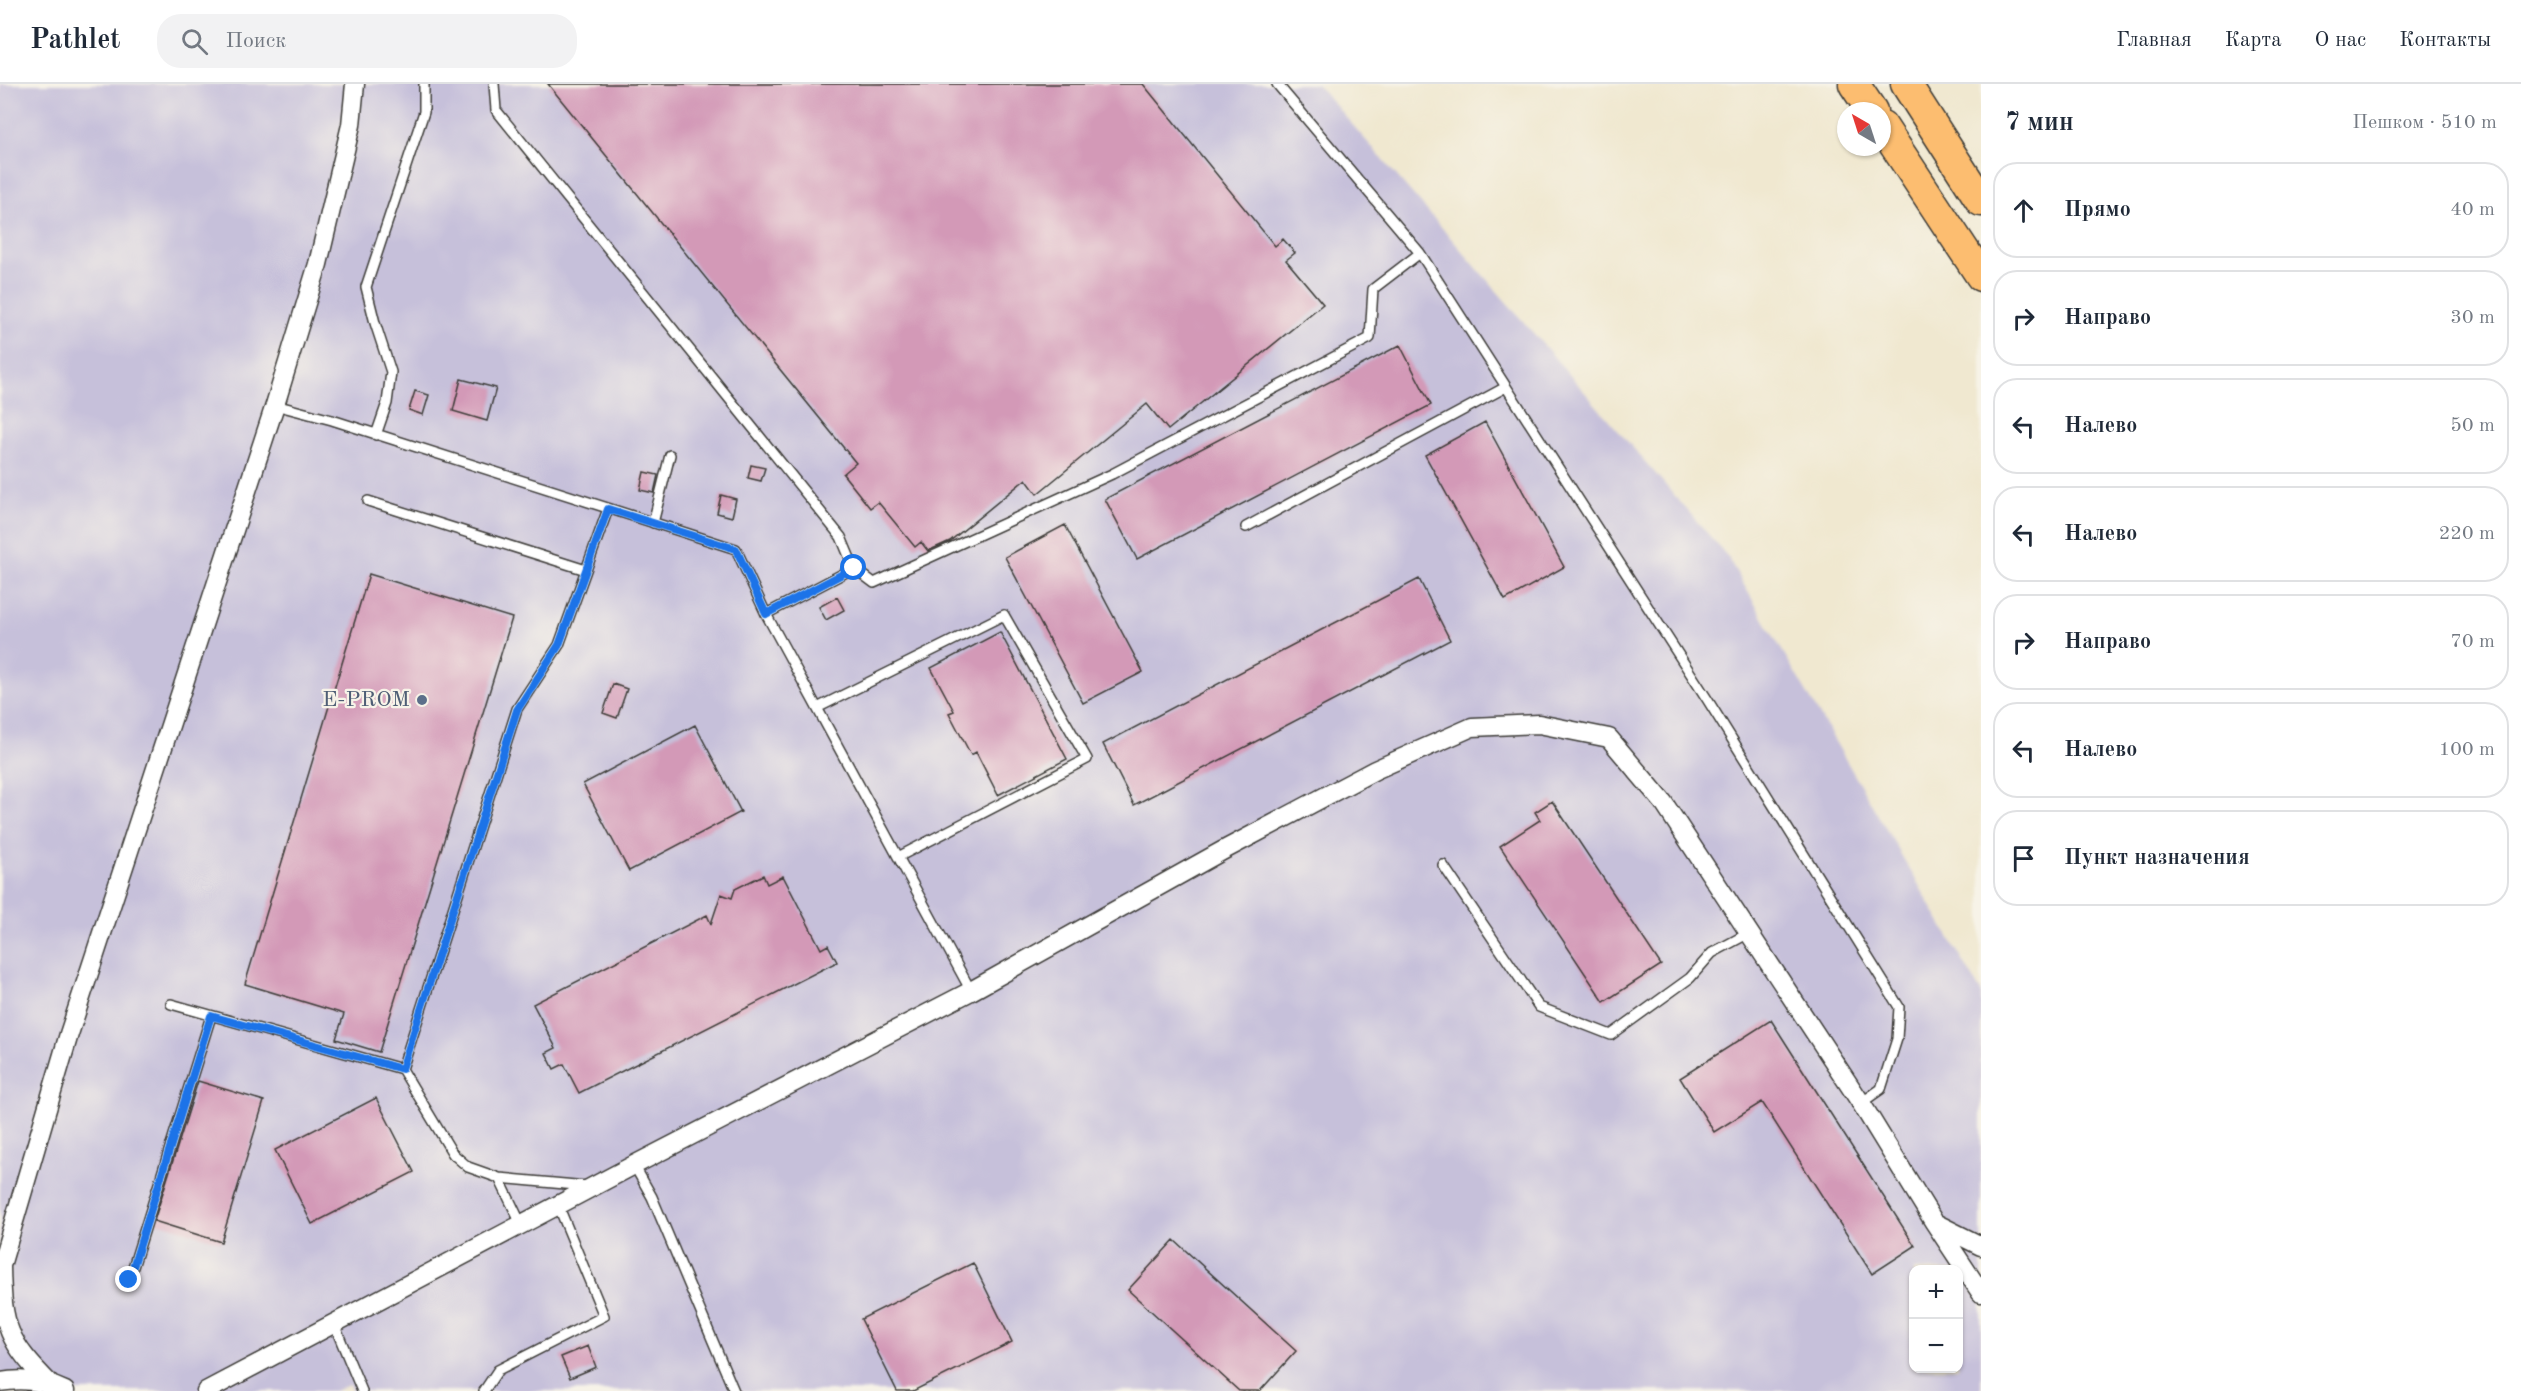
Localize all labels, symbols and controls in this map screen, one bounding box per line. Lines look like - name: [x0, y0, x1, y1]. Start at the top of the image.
- search box: [157, 14, 577, 68]
- icon: search: [178, 25, 211, 58]
- text: Pathlet: [30, 27, 121, 55]
- text: Поиск: [226, 30, 286, 52]
- text: Главная: [2116, 30, 2192, 51]
- text: Карта: [2225, 30, 2282, 51]
- text: О нас: [2315, 30, 2366, 51]
- text: Контакты: [2399, 30, 2491, 51]
- north arrow: [1837, 102, 1891, 156]
- text: 7 мин: [2005, 110, 2074, 136]
- text: Пешком · 510 m: [2352, 113, 2497, 133]
- icon: ahead: [2007, 194, 2040, 227]
- text: Прямо: [2064, 199, 2131, 221]
- text: 40 m: [2450, 200, 2495, 220]
- icon: right: [2007, 302, 2040, 335]
- text: Направо: [2064, 307, 2151, 329]
- text: 30 m: [2450, 308, 2495, 328]
- icon: left: [2007, 410, 2040, 443]
- text: Налево: [2064, 415, 2137, 437]
- text: 50 m: [2450, 416, 2495, 436]
- icon: left: [2007, 518, 2040, 551]
- text: Налево: [2064, 523, 2137, 545]
- text: 220 m: [2439, 524, 2495, 544]
- route start: [840, 554, 866, 580]
- icon: right: [2007, 626, 2040, 659]
- text: Направо: [2064, 631, 2151, 653]
- text: 70 m: [2450, 632, 2495, 652]
- place label: E-PROM: [322, 689, 410, 711]
- marker: E-PROM: [415, 693, 429, 707]
- icon: left: [2007, 734, 2040, 767]
- text: Налево: [2064, 739, 2137, 761]
- text: 100 m: [2439, 740, 2495, 760]
- icon: arrive: [2007, 842, 2040, 875]
- text: Пункт назначения: [2064, 847, 2250, 869]
- map controls: [1909, 1265, 1963, 1373]
- button: +: [1909, 1265, 1963, 1319]
- route end: [115, 1266, 141, 1292]
- button: −: [1909, 1319, 1963, 1373]

